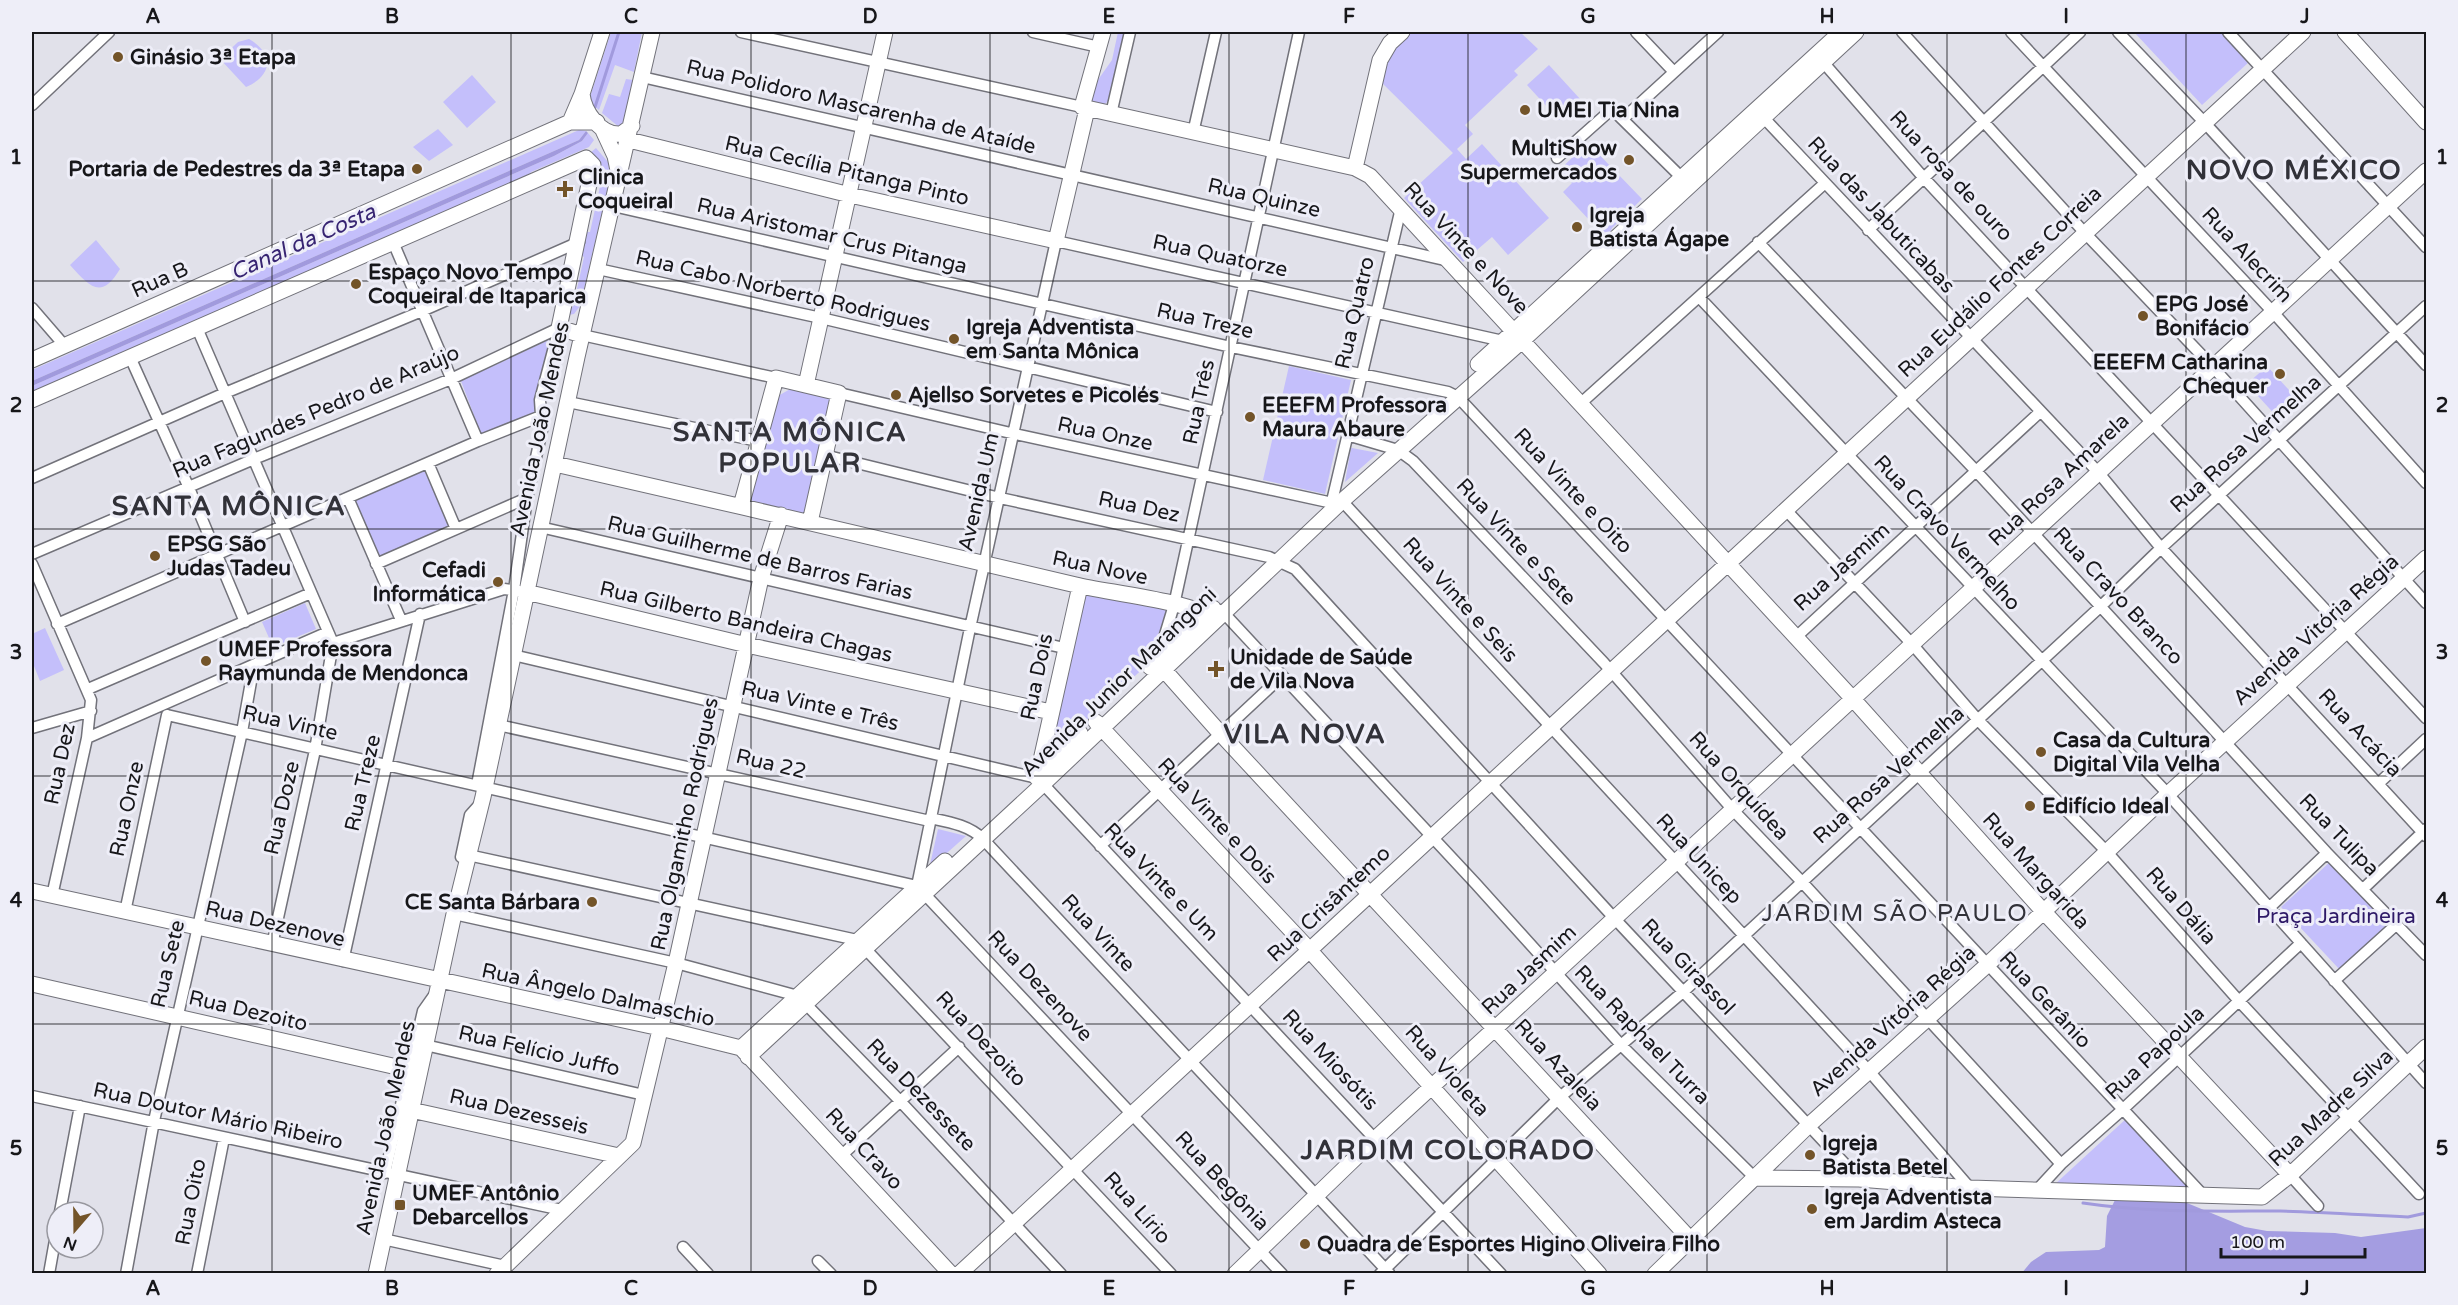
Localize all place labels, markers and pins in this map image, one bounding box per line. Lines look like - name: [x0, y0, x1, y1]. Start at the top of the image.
- place label: Ginásio 3ª Etapa: [130, 45, 296, 70]
- marker: Ginásio 3ª Etapa: [111, 50, 125, 64]
- place label: UMEI Tia Nina: [1537, 98, 1680, 123]
- marker: UMEI Tia Nina: [1518, 103, 1532, 117]
- place label: MultiShow Supermercados: [1460, 136, 1617, 185]
- marker: MultiShow Supermercados: [1622, 153, 1636, 167]
- place label: Portaria de Pedestres da 3ª Etapa: [68, 157, 405, 182]
- marker: Portaria de Pedestres da 3ª Etapa: [410, 162, 424, 176]
- place label: Clinica Coqueiral: [578, 165, 673, 214]
- marker: Clinica Coqueiral: [556, 180, 574, 198]
- place label: Igreja Batista Ágape: [1589, 203, 1729, 252]
- marker: Igreja Batista Ágape: [1570, 220, 1584, 234]
- place label: Espaço Novo Tempo Coqueiral de Itaparica: [368, 260, 586, 309]
- marker: Espaço Novo Tempo Coqueiral de Itaparica: [349, 277, 363, 291]
- place label: EPG José Bonifácio: [2155, 292, 2249, 341]
- marker: EPG José Bonifácio: [2136, 309, 2150, 323]
- place label: Igreja Adventista em Santa Mônica: [966, 315, 1139, 364]
- marker: Igreja Adventista em Santa Mônica: [947, 332, 961, 346]
- place label: EEEFM Catharina Chequer: [2093, 350, 2269, 399]
- marker: EEEFM Catharina Chequer: [2273, 367, 2287, 381]
- place label: Ajellso Sorvetes e Picolés: [908, 383, 1159, 408]
- marker: Ajellso Sorvetes e Picolés: [889, 388, 903, 402]
- place label: EEEFM Professora Maura Abaure: [1262, 393, 1447, 442]
- marker: EEEFM Professora Maura Abaure: [1243, 410, 1257, 424]
- place label: EPSG São Judas Tadeu: [166, 532, 291, 581]
- marker: EPSG São Judas Tadeu: [148, 549, 162, 563]
- place label: Cefadi Informática: [372, 558, 486, 607]
- marker: Cefadi Informática: [491, 575, 505, 589]
- place label: UMEF Professora Raymunda de Mendonca: [218, 637, 468, 686]
- place label: Unidade de Saúde de Vila Nova: [1230, 645, 1412, 694]
- marker: UMEF Professora Raymunda de Mendonca: [199, 654, 213, 668]
- marker: Unidade de Saúde de Vila Nova: [1207, 660, 1225, 678]
- place label: Casa da Cultura Digital Vila Velha: [2053, 728, 2220, 777]
- marker: Casa da Cultura Digital Vila Velha: [2034, 745, 2048, 759]
- place label: Edifício Ideal: [2042, 794, 2169, 819]
- marker: Edifício Ideal: [2023, 799, 2037, 813]
- place label: CE Santa Bárbara: [405, 890, 580, 915]
- marker: CE Santa Bárbara: [585, 895, 599, 909]
- place label: Igreja Batista Betel: [1822, 1131, 1948, 1180]
- marker: Igreja Batista Betel: [1803, 1148, 1817, 1162]
- place label: UMEF Antônio Debarcellos: [412, 1181, 560, 1230]
- place label: Igreja Adventista em Jardim Asteca: [1824, 1185, 2002, 1234]
- marker: UMEF Antônio Debarcellos: [393, 1198, 407, 1212]
- marker: Igreja Adventista em Jardim Asteca: [1805, 1202, 1819, 1216]
- place label: Quadra de Esportes Higino Oliveira Filho: [1317, 1232, 1720, 1257]
- marker: Quadra de Esportes Higino Oliveira Filho: [1298, 1237, 1312, 1251]

